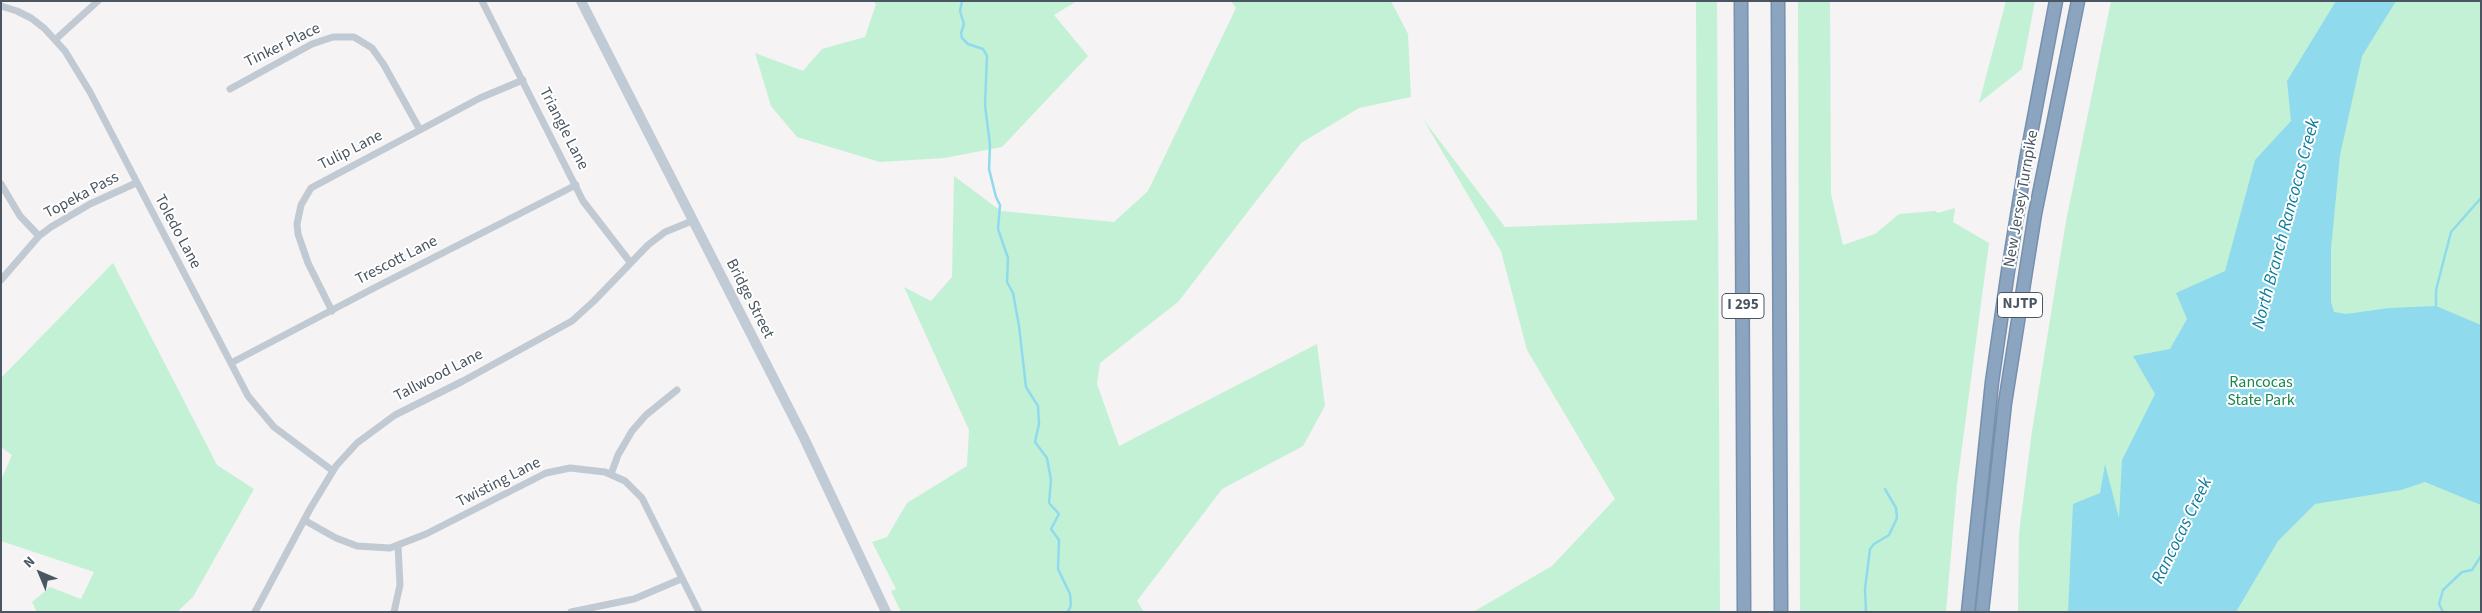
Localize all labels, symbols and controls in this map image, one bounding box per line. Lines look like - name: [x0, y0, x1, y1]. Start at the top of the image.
- street label: Tinker Place: [242, 19, 324, 73]
- street label: Triangle Lane: [534, 85, 592, 173]
- water label: North Branch Rancocas Creek: [2248, 116, 2326, 332]
- street label: Tulip Lane: [316, 127, 386, 175]
- street label: New Jersey Turnpike: [2000, 129, 2044, 269]
- street label: Topeka Pass: [41, 168, 123, 224]
- street label: Toledo Lane: [149, 192, 205, 272]
- street label: Trescott Lane: [353, 232, 441, 290]
- street label: Bridge Street: [721, 256, 777, 342]
- road number: NJTP: [1998, 292, 2042, 318]
- road number: I 295: [1722, 294, 1764, 318]
- street label: Tallwood Lane: [391, 345, 487, 407]
- park label: Rancocas State Park: [2227, 373, 2295, 411]
- street label: Twisting Lane: [454, 454, 544, 512]
- water label: Rancocas Creek: [2148, 474, 2218, 588]
- north arrow: [15, 548, 65, 598]
- text: N: [19, 552, 40, 573]

